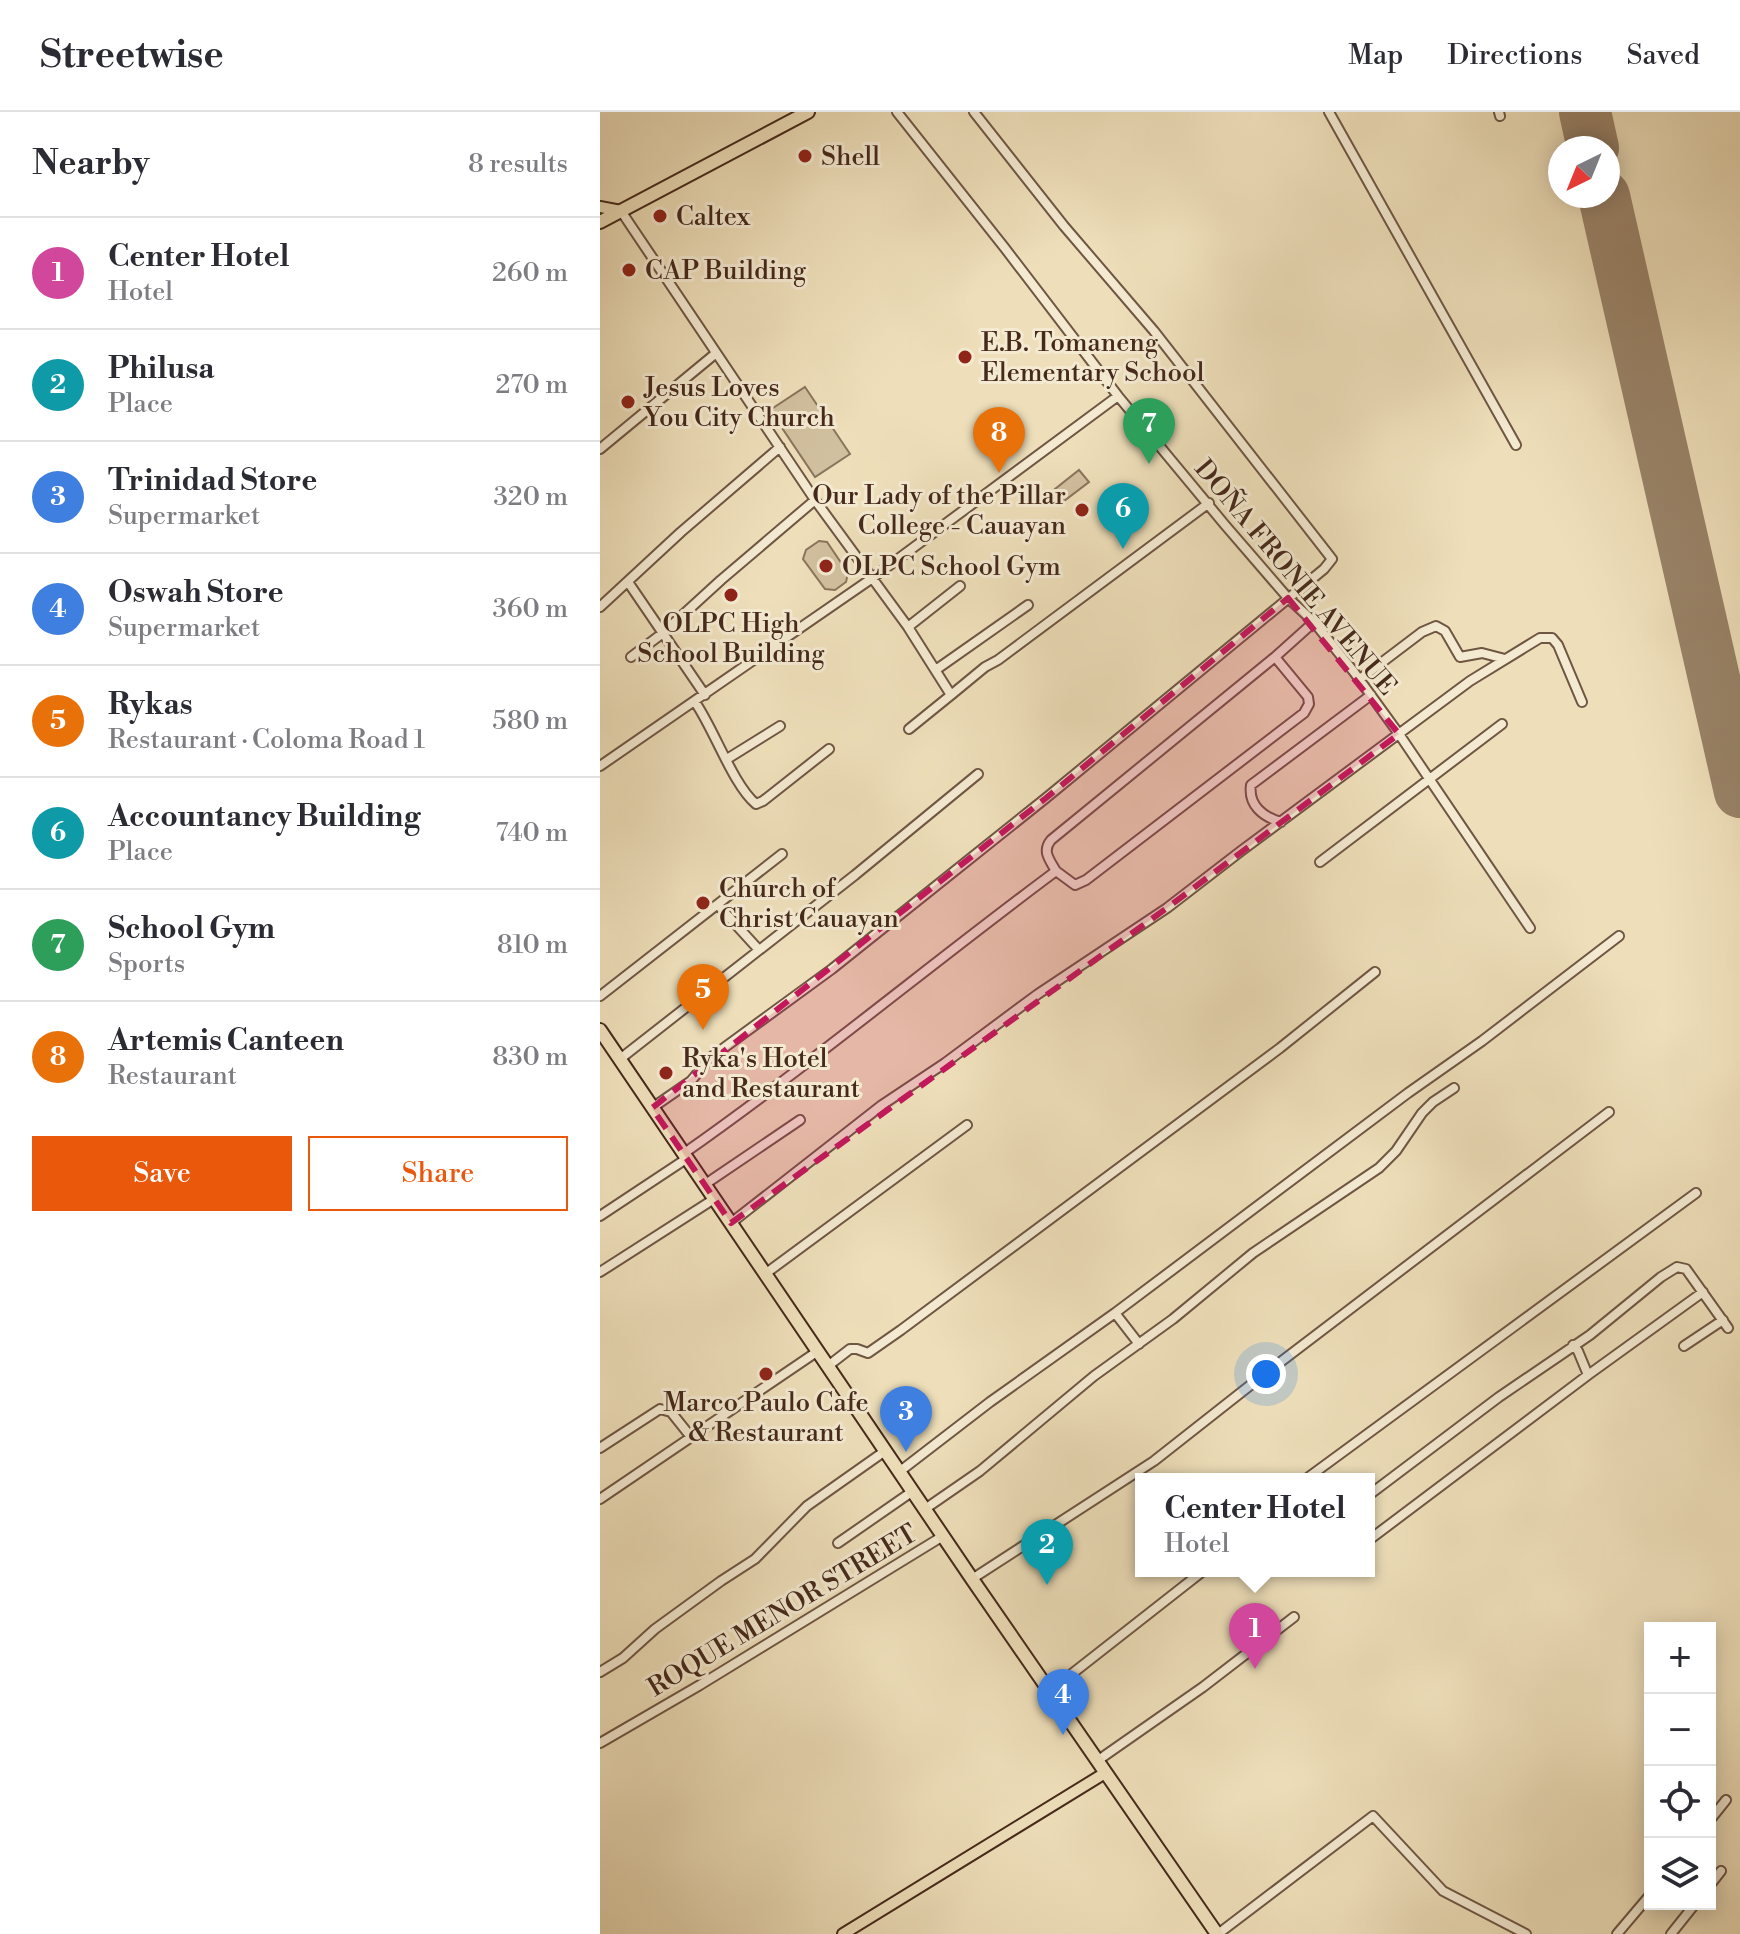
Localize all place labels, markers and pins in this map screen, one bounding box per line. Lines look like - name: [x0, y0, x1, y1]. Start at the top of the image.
- place label: Shell: [821, 141, 880, 173]
- marker: Shell: [796, 147, 814, 165]
- place label: Caltex: [676, 201, 751, 233]
- marker: Caltex: [651, 207, 669, 225]
- place label: CAP Building: [645, 255, 807, 287]
- marker: CAP Building: [620, 261, 638, 279]
- place label: E.B. Tomaneng Elementary School: [981, 327, 1205, 389]
- marker: E.B. Tomaneng Elementary School: [956, 348, 974, 366]
- place label: Jesus Loves You City Church: [642, 372, 835, 434]
- marker: Jesus Loves You City Church: [619, 393, 637, 411]
- pin: 7: [1123, 398, 1175, 464]
- pin: 8: [973, 407, 1025, 473]
- place label: Our Lady of the Pillar College - Cauayan: [812, 480, 1066, 542]
- pin: 6: [1097, 483, 1149, 549]
- marker: Our Lady of the Pillar College - Cauayan: [1073, 501, 1091, 519]
- place label: OLPC School Gym: [842, 551, 1061, 583]
- marker: OLPC School Gym: [817, 557, 835, 575]
- marker: OLPC High School Building: [722, 586, 740, 604]
- place label: OLPC High School Building: [637, 608, 825, 670]
- place label: Church of Christ Cauayan: [719, 873, 899, 935]
- marker: Church of Christ Cauayan: [694, 894, 712, 912]
- pin: 5: [677, 964, 729, 1030]
- place label: Ryka's Hotel and Restaurant: [682, 1043, 860, 1105]
- marker: Ryka's Hotel and Restaurant: [657, 1064, 675, 1082]
- marker: Marco Paulo Cafe & Restaurant: [757, 1365, 775, 1383]
- pin: 3: [880, 1386, 932, 1452]
- place label: Marco Paulo Cafe & Restaurant: [663, 1387, 869, 1449]
- pin: 2: [1021, 1519, 1073, 1585]
- pin: 1: [1229, 1603, 1281, 1669]
- pin: 4: [1037, 1669, 1089, 1735]

